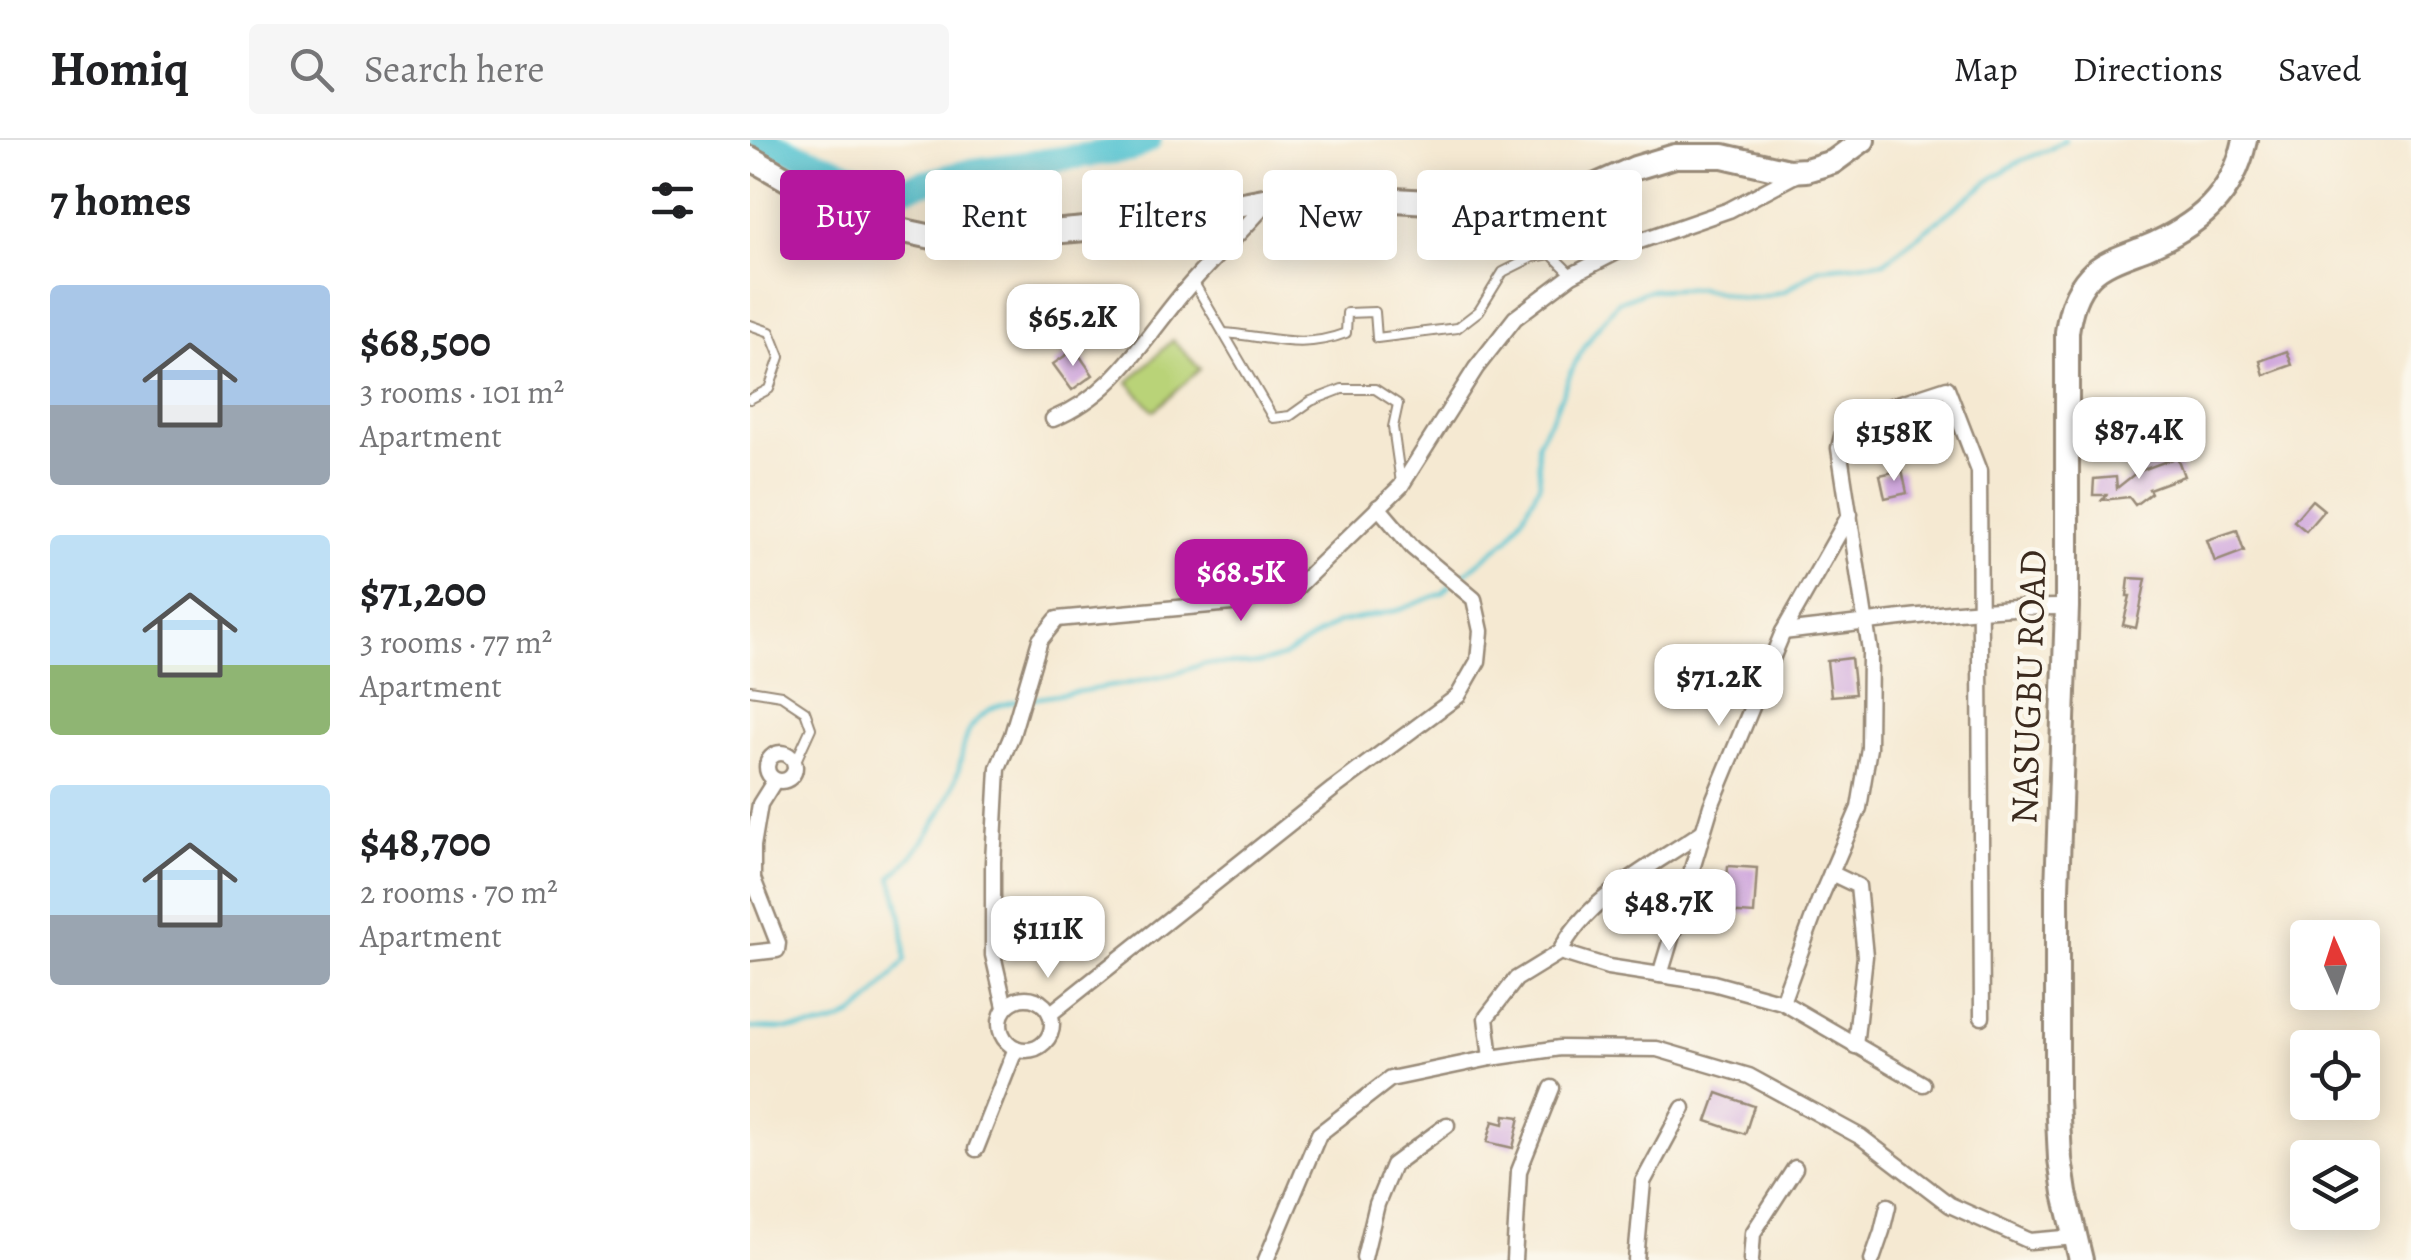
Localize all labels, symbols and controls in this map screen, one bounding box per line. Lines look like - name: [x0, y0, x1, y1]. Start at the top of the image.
- search box: [249, 24, 949, 114]
- text: Homiq: [50, 36, 189, 102]
- icon: search: [284, 42, 339, 97]
- text: Search here: [364, 43, 544, 95]
- text: Map: [1954, 45, 2018, 93]
- text: Directions: [2073, 45, 2223, 93]
- text: Saved: [2278, 45, 2361, 93]
- chip: Buy: [780, 170, 905, 260]
- chip: Rent: [925, 170, 1062, 260]
- chip: Filters: [1082, 170, 1243, 260]
- chip: New: [1263, 170, 1397, 260]
- chip: Apartment: [1417, 170, 1642, 260]
- text: 7 homes: [50, 172, 191, 229]
- icon: filters: [645, 173, 700, 228]
- pin: $65.2K: [992, 284, 1154, 369]
- text: $65.2K: [1029, 294, 1117, 338]
- text: $68,500: [360, 313, 491, 370]
- icon: home: [130, 325, 250, 445]
- text: 3 rooms · 101 m²: [360, 370, 564, 414]
- pin: $87.4K: [2058, 397, 2220, 482]
- pin: $158K: [1824, 399, 1964, 484]
- text: $87.4K: [2095, 407, 2183, 451]
- text: $158K: [1856, 409, 1932, 453]
- text: Apartment: [360, 414, 502, 458]
- pin: $68.5K: [1160, 539, 1322, 624]
- text: $68.5K: [1197, 549, 1285, 593]
- street label: NASUGBU ROAD: [1997, 549, 2059, 825]
- text: $71,200: [360, 563, 486, 620]
- icon: home: [130, 575, 250, 695]
- text: 3 rooms · 77 m²: [360, 620, 552, 664]
- pin: $71.2K: [1638, 644, 1800, 729]
- text: $71.2K: [1676, 654, 1762, 698]
- text: Apartment: [360, 664, 502, 708]
- text: $48,700: [360, 813, 491, 870]
- icon: home: [130, 825, 250, 945]
- pin: $48.7K: [1588, 869, 1750, 954]
- text: 2 rooms · 70 m²: [360, 870, 558, 914]
- text: $48.7K: [1625, 879, 1713, 923]
- pin: $111K: [978, 896, 1118, 981]
- text: $111K: [1013, 906, 1083, 950]
- text: Apartment: [360, 914, 502, 958]
- north arrow: [2290, 920, 2380, 1010]
- map controls: [2290, 920, 2380, 1230]
- button: locate: [2290, 1030, 2380, 1120]
- button: layers: [2290, 1140, 2380, 1230]

